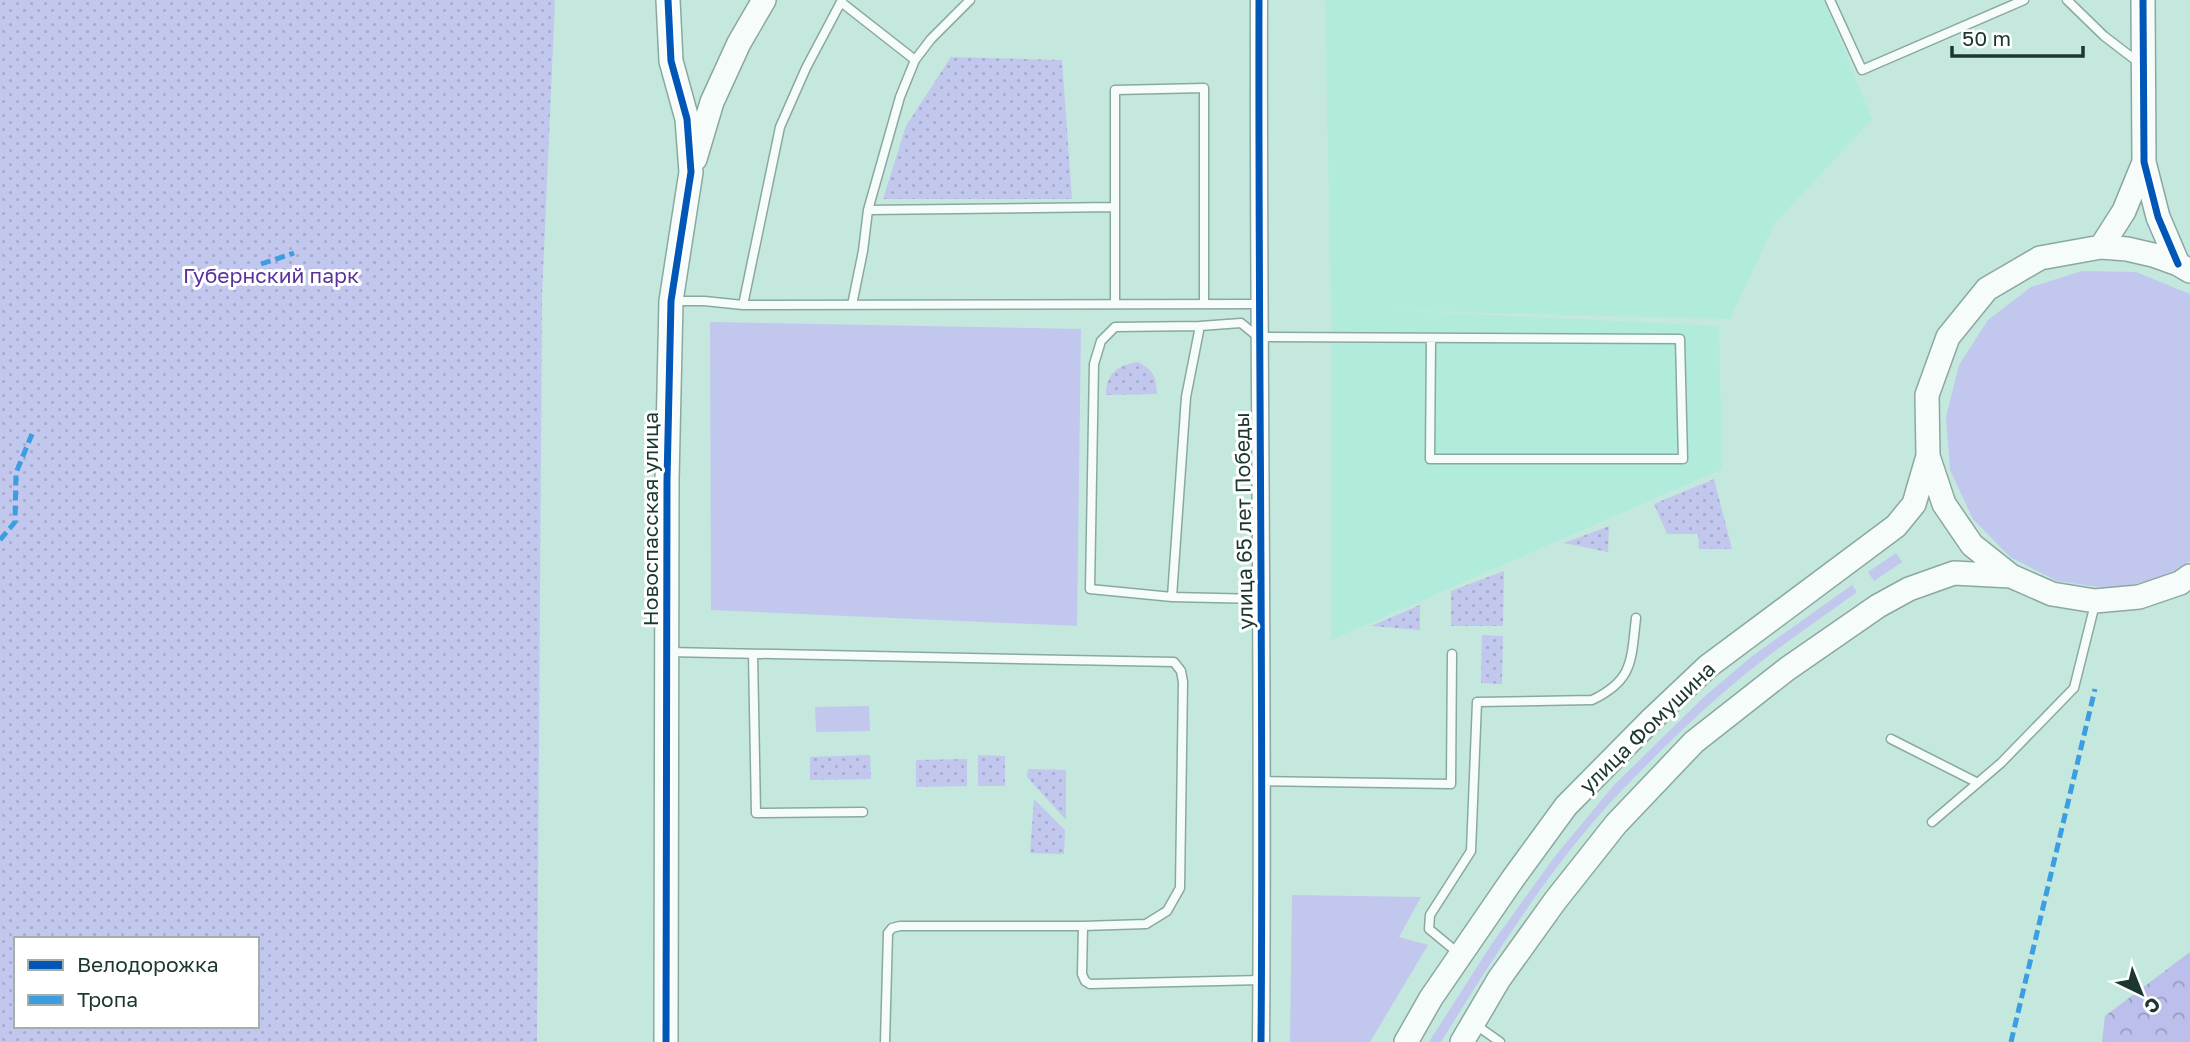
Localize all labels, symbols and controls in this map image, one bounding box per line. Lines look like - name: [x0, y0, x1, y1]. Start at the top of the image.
- scale bar: [1952, 14, 2083, 58]
- text: 50 m: [1962, 25, 2011, 51]
- park label: Губернский парк: [183, 262, 359, 288]
- street label: Новоспасская улица: [637, 412, 663, 626]
- street label: улица 65 лет Победы: [1228, 412, 1258, 630]
- street label: улица Фомушина: [1574, 656, 1720, 798]
- legend: [14, 937, 259, 1028]
- text: Велодорожка: [77, 951, 219, 977]
- north arrow: [2106, 958, 2176, 1028]
- text: Тропа: [77, 986, 138, 1012]
- text: С: [2140, 993, 2166, 1019]

